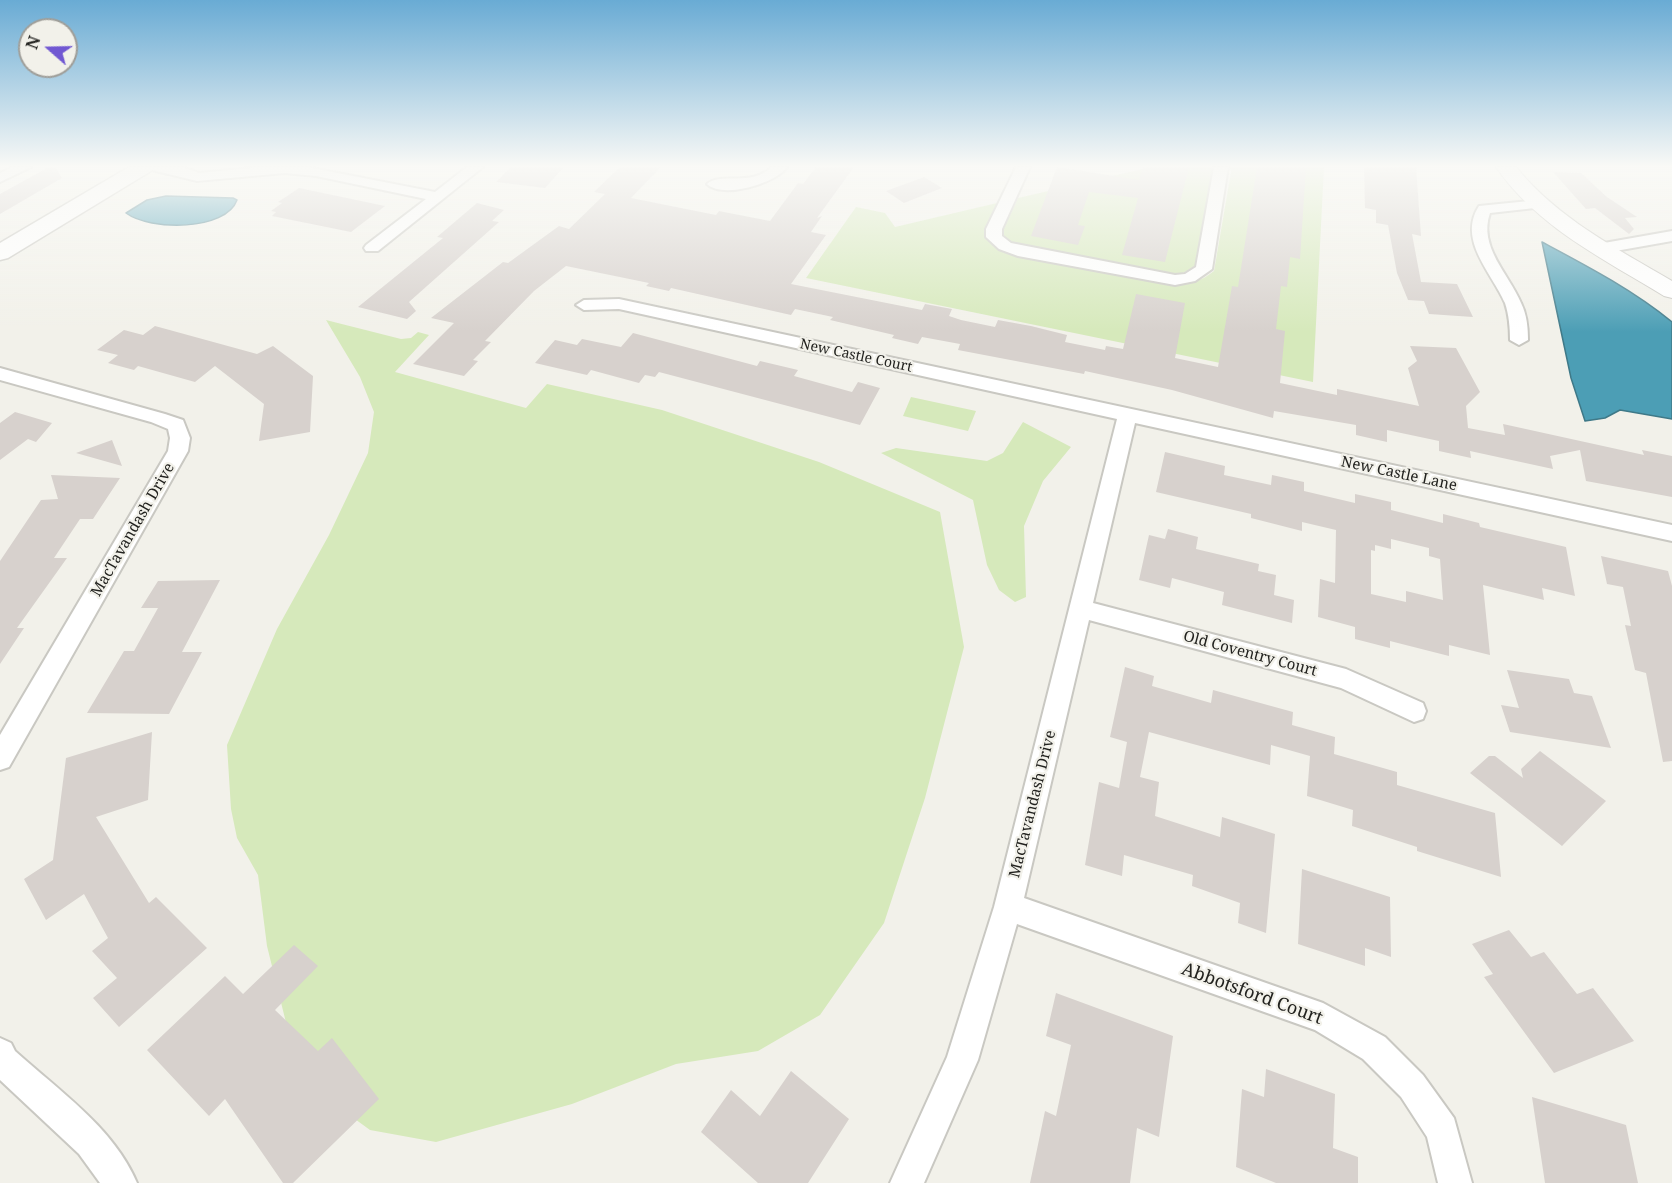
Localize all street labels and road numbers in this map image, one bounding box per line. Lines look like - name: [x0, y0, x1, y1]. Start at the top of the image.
- street label: New Castle Court: [798, 336, 914, 376]
- street label: New Castle Lane: [1339, 453, 1459, 495]
- street label: MacTavandash Drive: [87, 460, 179, 600]
- street label: Old Coventry Court: [1181, 628, 1319, 680]
- street label: MacTavandash Drive: [1006, 728, 1060, 880]
- street label: Abbotsford Court: [1179, 958, 1325, 1030]

